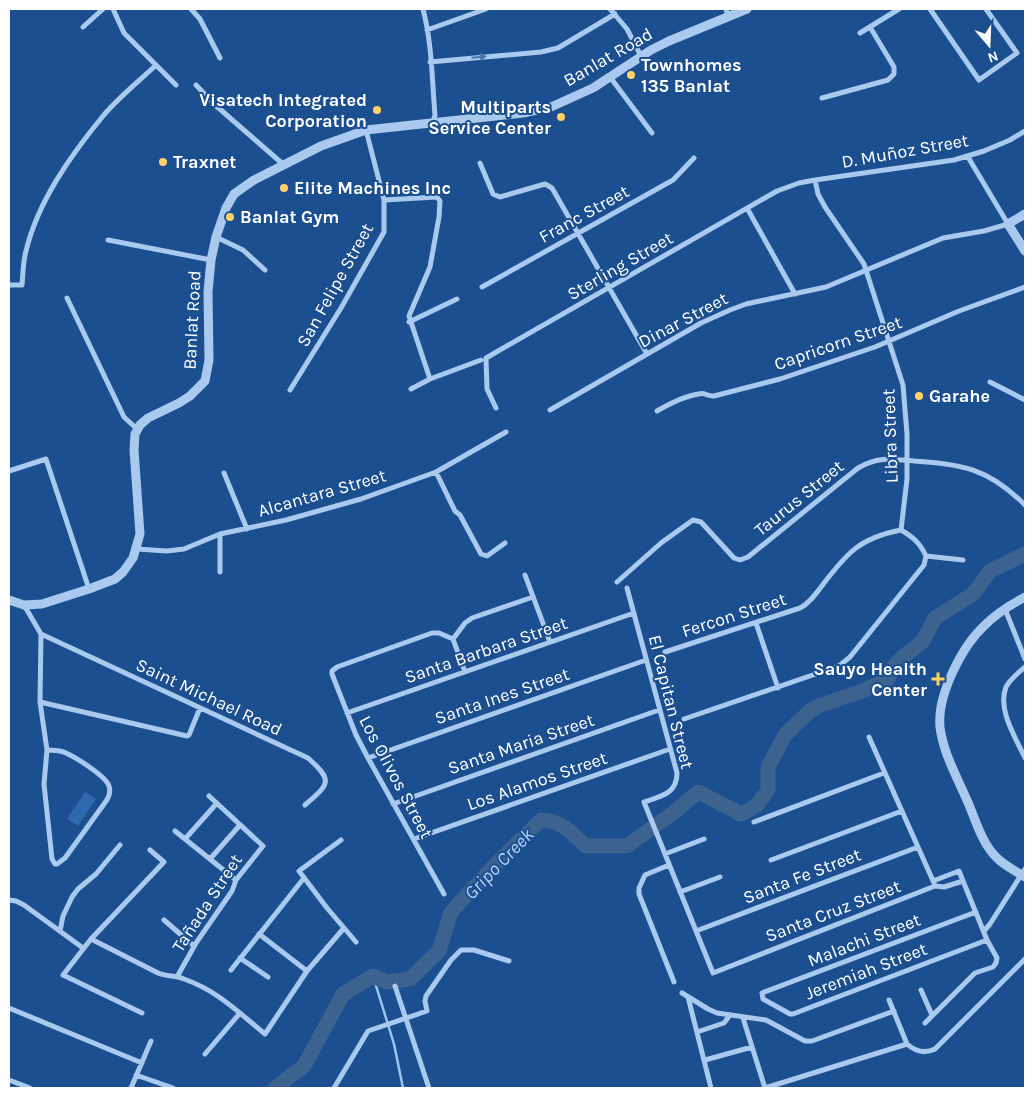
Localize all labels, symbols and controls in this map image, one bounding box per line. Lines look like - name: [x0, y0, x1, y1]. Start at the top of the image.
- north arrow: [964, 20, 1014, 70]
- street label: Banlat Road: [559, 23, 657, 91]
- text: N: [986, 47, 1001, 66]
- one-way arrow: [471, 53, 487, 61]
- place label: Townhomes 135 Banlat: [641, 54, 742, 97]
- marker: Townhomes 135 Banlat: [625, 69, 637, 81]
- place label: Visatech Integrated Corporation: [199, 89, 367, 132]
- place label: Multiparts Service Center: [428, 96, 551, 139]
- marker: Visatech Integrated Corporation: [371, 104, 383, 116]
- marker: Multiparts Service Center: [555, 111, 567, 123]
- street label: D. Muñoz Street: [840, 129, 970, 173]
- place label: Traxnet: [173, 151, 236, 173]
- marker: Traxnet: [157, 156, 169, 168]
- place label: Elite Machines Inc: [294, 177, 451, 199]
- street label: Franc Street: [535, 180, 633, 248]
- marker: Elite Machines Inc: [278, 182, 290, 194]
- place label: Banlat Gym: [240, 206, 339, 228]
- marker: Banlat Gym: [224, 211, 236, 223]
- street label: San Felipe Street: [292, 219, 378, 351]
- street label: Sterling Street: [563, 227, 677, 305]
- street label: Banlat Road: [178, 270, 206, 370]
- street label: Dinar Street: [634, 287, 732, 353]
- street label: Capricorn Street: [771, 311, 905, 375]
- place label: Garahe: [929, 385, 990, 407]
- street label: Libra Street: [877, 388, 903, 484]
- marker: Garahe: [913, 390, 925, 402]
- street label: Taurus Street: [750, 455, 848, 541]
- street label: Alcantara Street: [255, 464, 389, 522]
- street label: Fercon Street: [679, 588, 789, 642]
- street label: Santa Barbara Street: [402, 612, 571, 688]
- street label: El Capitan Street: [644, 633, 698, 772]
- street label: Saint Michael Road: [132, 653, 286, 741]
- place label: Sauyo Health Center: [813, 658, 927, 701]
- street label: Santa Ines Street: [432, 663, 572, 729]
- marker: Sauyo Health Center: [931, 672, 945, 686]
- street label: Santa Maria Street: [445, 709, 597, 779]
- street label: Los Olivos Street: [354, 712, 438, 842]
- street label: Los Alamos Street: [464, 747, 610, 815]
- water label: Gripo Creek: [460, 824, 539, 904]
- street label: Santa Fe Street: [740, 843, 864, 909]
- street label: Tañada Street: [167, 850, 247, 956]
- street label: Santa Cruz Street: [762, 875, 904, 947]
- street label: Malachi Street: [804, 908, 924, 972]
- street label: Jeremiah Street: [802, 938, 930, 1004]

